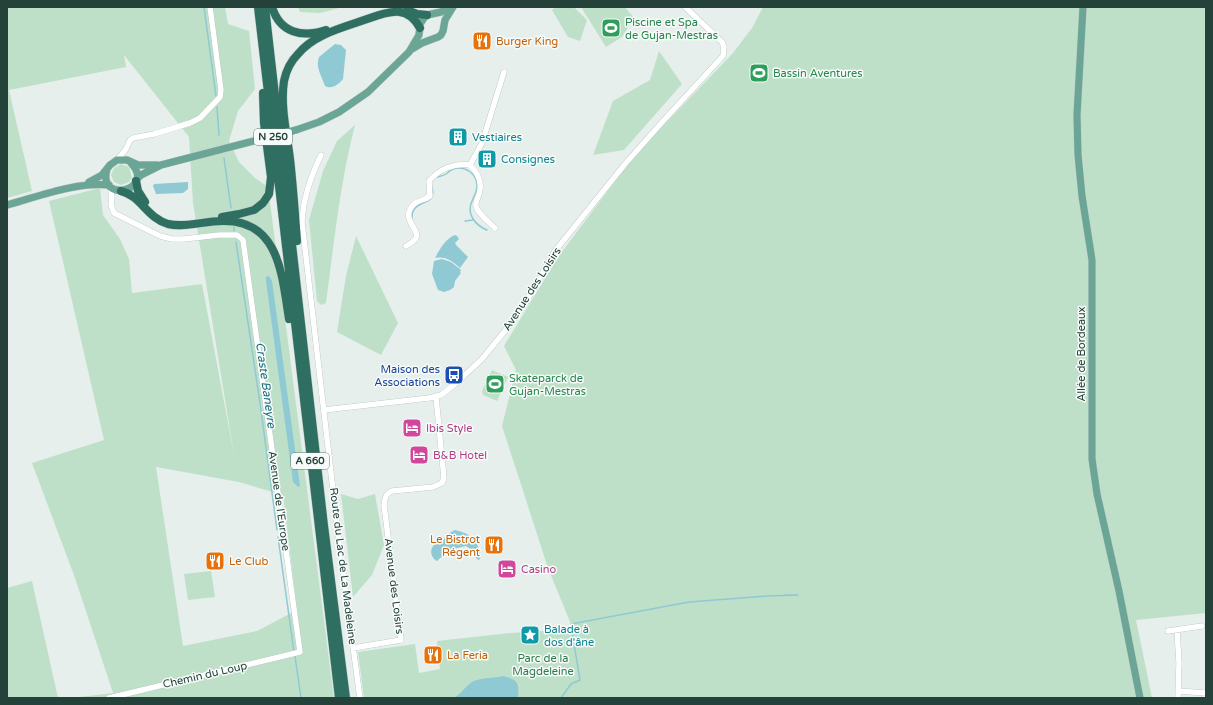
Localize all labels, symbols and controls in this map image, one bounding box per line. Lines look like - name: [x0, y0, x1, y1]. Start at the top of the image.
- place label: Piscine et Spa de Gujan-Mestras: [625, 16, 718, 42]
- sports icon: Piscine et Spa de Gujan-Mestras: [600, 17, 622, 39]
- restaurant icon: Burger King: [471, 30, 493, 52]
- place label: Burger King: [496, 35, 558, 48]
- sports icon: Bassin Aventures: [748, 62, 770, 84]
- place label: Bassin Aventures: [773, 67, 862, 80]
- building icon: Vestiaires: [447, 126, 469, 148]
- road number: N 250: [254, 129, 292, 145]
- place label: Vestiaires: [472, 131, 522, 144]
- building icon: Consignes: [476, 148, 498, 170]
- place label: Consignes: [501, 153, 555, 166]
- street label: Avenue des Loisirs: [500, 245, 564, 333]
- street label: Allée de Bordeaux: [1075, 306, 1088, 402]
- water label: Craste Baneyre: [253, 341, 279, 430]
- place label: Maison des Associations: [374, 363, 440, 389]
- bus stop icon: Maison des Associations: [443, 364, 465, 386]
- place label: Skateparck de Gujan-Mestras: [509, 372, 586, 398]
- sports icon: Skateparck de Gujan-Mestras: [484, 373, 506, 395]
- hotel icon: Ibis Style: [401, 417, 423, 439]
- place label: Ibis Style: [426, 422, 472, 435]
- hotel icon: B&B Hotel: [408, 444, 430, 466]
- place label: B&B Hotel: [433, 449, 487, 462]
- street label: Avenue de l'Europe: [266, 450, 292, 552]
- road number: A 660: [291, 453, 329, 469]
- street label: Route du Lac de La Madeleine: [327, 487, 359, 645]
- place label: Le Bistrot Régent: [430, 533, 480, 559]
- restaurant icon: Le Bistrot Régent: [483, 534, 505, 556]
- street label: Avenue des Loisirs: [382, 537, 406, 635]
- restaurant icon: Le Club: [204, 550, 226, 572]
- place label: Le Club: [229, 555, 269, 568]
- hotel icon: Casino: [496, 558, 518, 580]
- place label: Casino: [521, 563, 557, 576]
- place label: Balade à dos d'âne: [544, 623, 594, 649]
- place icon: Balade à dos d'âne: [519, 624, 541, 646]
- restaurant icon: La Feria: [422, 644, 444, 666]
- place label: La Feria: [447, 649, 488, 662]
- park label: Parc de la Magdeleine: [512, 652, 574, 678]
- street label: Chemin du Loup: [162, 659, 248, 691]

